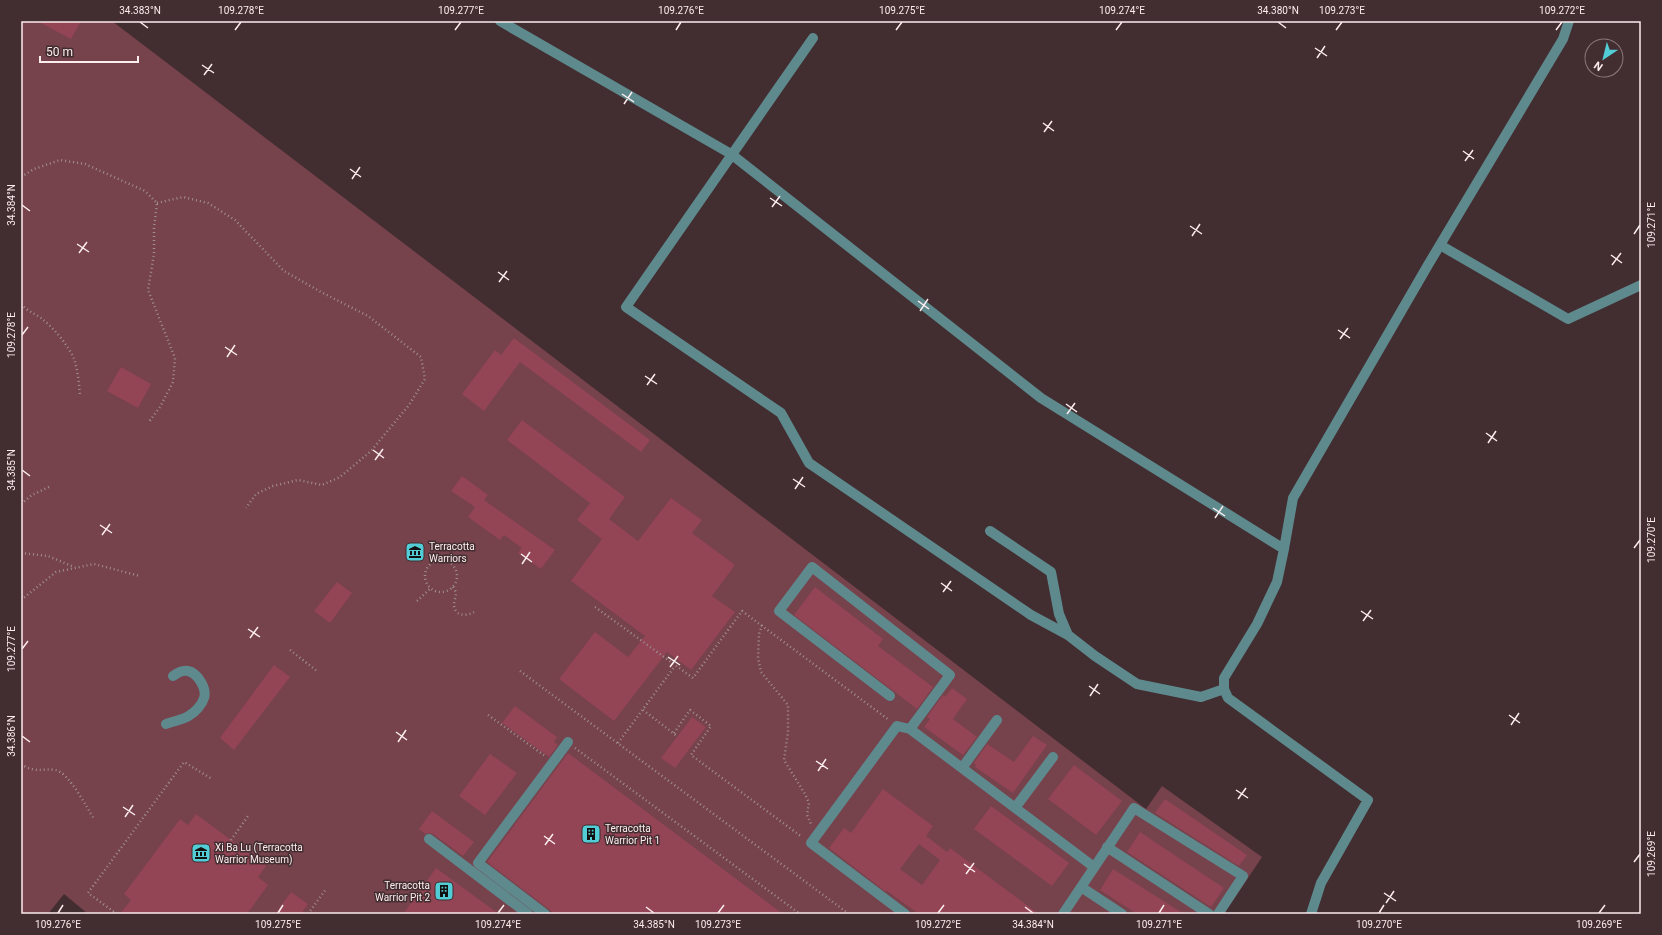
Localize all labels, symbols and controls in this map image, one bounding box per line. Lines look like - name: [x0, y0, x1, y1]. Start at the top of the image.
- text: 34.383°N: [119, 5, 161, 16]
- text: 109.278°E: [218, 5, 264, 16]
- text: 109.277°E: [438, 5, 484, 16]
- text: 109.276°E: [658, 5, 704, 16]
- text: 109.275°E: [879, 5, 925, 16]
- text: 109.274°E: [1099, 5, 1145, 16]
- text: 34.380°N: [1257, 5, 1299, 16]
- text: 109.273°E: [1319, 5, 1365, 16]
- text: 109.272°E: [1539, 5, 1585, 16]
- scale bar: [40, 38, 138, 64]
- north arrow: [1584, 38, 1624, 78]
- text: 50 m: [46, 45, 73, 59]
- text: N: [1591, 58, 1605, 73]
- text: 34.384°N: [6, 184, 17, 226]
- text: 109.271°E: [1646, 202, 1657, 248]
- text: 109.278°E: [6, 312, 17, 358]
- text: 34.385°N: [6, 449, 17, 491]
- text: 109.270°E: [1646, 517, 1657, 563]
- museum icon: Terracotta Warriors: [404, 541, 426, 563]
- place label: Terracotta Warriors: [429, 541, 475, 564]
- text: 109.277°E: [6, 626, 17, 672]
- text: 34.386°N: [6, 715, 17, 757]
- building icon: Terracotta Warrior Pit 1: [580, 823, 602, 845]
- place label: Terracotta Warrior Pit 1: [605, 823, 660, 846]
- text: 109.269°E: [1646, 831, 1657, 877]
- museum icon: Xi Ba Lu (Terracotta Warrior Museum): [190, 842, 212, 864]
- place label: Xi Ba Lu (Terracotta Warrior Museum): [215, 842, 303, 866]
- place label: Terracotta Warrior Pit 2: [375, 880, 430, 903]
- building icon: Terracotta Warrior Pit 2: [433, 880, 455, 902]
- text: 109.276°E: [35, 919, 81, 930]
- text: 109.275°E: [255, 919, 301, 930]
- text: 109.274°E: [475, 919, 521, 930]
- text: 34.385°N: [633, 919, 675, 930]
- text: 109.273°E: [695, 919, 741, 930]
- text: 109.272°E: [915, 919, 961, 930]
- text: 34.384°N: [1012, 919, 1054, 930]
- text: 109.271°E: [1136, 919, 1182, 930]
- text: 109.270°E: [1356, 919, 1402, 930]
- text: 109.269°E: [1576, 919, 1622, 930]

